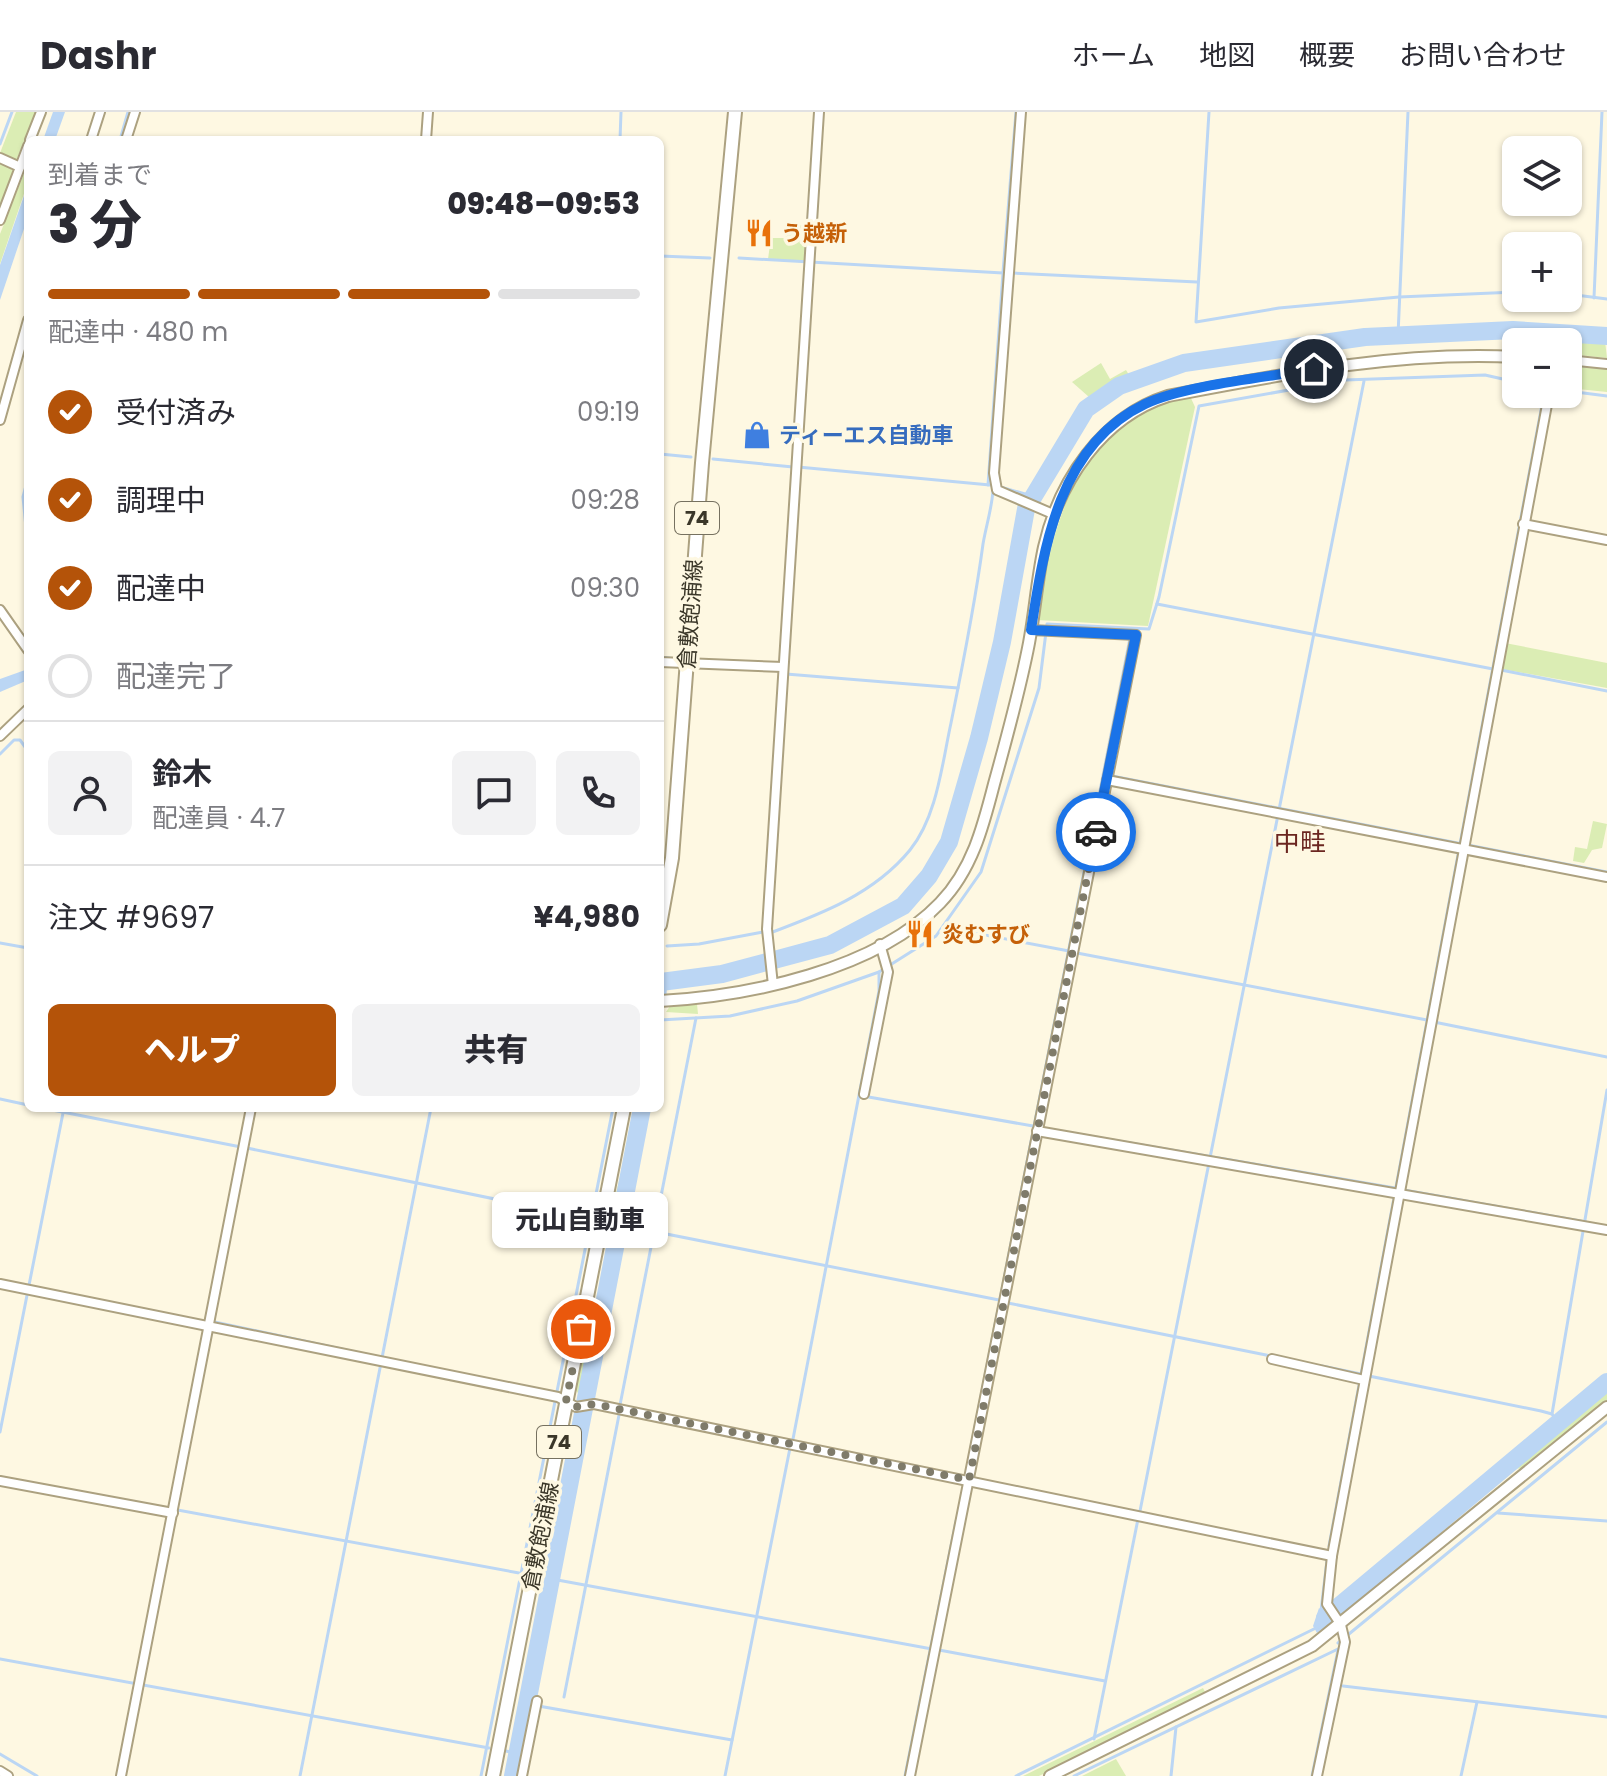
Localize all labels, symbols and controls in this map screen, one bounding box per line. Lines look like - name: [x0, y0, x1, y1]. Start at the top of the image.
- text: Dashr: [40, 29, 157, 82]
- text: ホーム: [1072, 36, 1155, 75]
- text: 地図: [1199, 36, 1255, 75]
- text: 概要: [1299, 36, 1355, 75]
- text: お問い合わせ: [1399, 36, 1567, 75]
- map controls: [1502, 136, 1582, 408]
- button: layers: [1502, 136, 1582, 216]
- text: 到着まで: [48, 157, 152, 193]
- text: 09:48–09:53: [447, 182, 640, 225]
- text: 3 分: [48, 188, 142, 261]
- restaurant icon: う越新: [744, 218, 774, 248]
- place label: う越新: [781, 218, 847, 249]
- button: +: [1502, 232, 1582, 312]
- text: 配達中 · 480 m: [48, 314, 228, 350]
- button: −: [1502, 328, 1582, 408]
- pin: [1280, 335, 1348, 403]
- icon: home: [1292, 347, 1336, 391]
- icon: check: [48, 390, 92, 434]
- text: 受付済み: [116, 391, 236, 434]
- text: 09:19: [577, 394, 640, 430]
- shop icon: ティーエス自動車: [742, 420, 772, 450]
- place label: ティーエス自動車: [779, 420, 954, 451]
- icon: check: [48, 478, 92, 522]
- text: 調理中: [116, 479, 206, 522]
- text: 09:28: [570, 482, 640, 518]
- road number: 74: [675, 502, 719, 534]
- street label: 倉敷飽浦線: [671, 558, 710, 670]
- icon: check: [48, 566, 92, 610]
- text: 配達中: [116, 567, 206, 610]
- text: 09:30: [570, 570, 640, 606]
- text: 配達完了: [116, 655, 236, 698]
- button: person: [48, 751, 132, 835]
- button: chat: [452, 751, 536, 835]
- button: phone: [556, 751, 640, 835]
- text: 鈴木: [152, 752, 212, 795]
- courier: [1056, 792, 1136, 872]
- text: 配達員 · 4.7: [152, 800, 285, 836]
- icon: car: [1074, 810, 1118, 854]
- district label: 中畦: [1274, 824, 1326, 860]
- text: ¥4,980: [534, 895, 640, 938]
- text: 注文 #9697: [48, 896, 214, 939]
- restaurant icon: 炎むすび: [905, 919, 935, 949]
- place label: 炎むすび: [942, 919, 1030, 950]
- button: ヘルプ: [48, 1004, 336, 1096]
- button: 共有: [352, 1004, 640, 1096]
- callout: 元山自動車: [493, 1193, 669, 1249]
- text: 元山自動車: [515, 1202, 645, 1238]
- pin: [547, 1295, 615, 1363]
- icon: bag: [559, 1307, 603, 1351]
- road number: 74: [537, 1426, 581, 1458]
- street label: 倉敷飽浦線: [515, 1479, 566, 1593]

